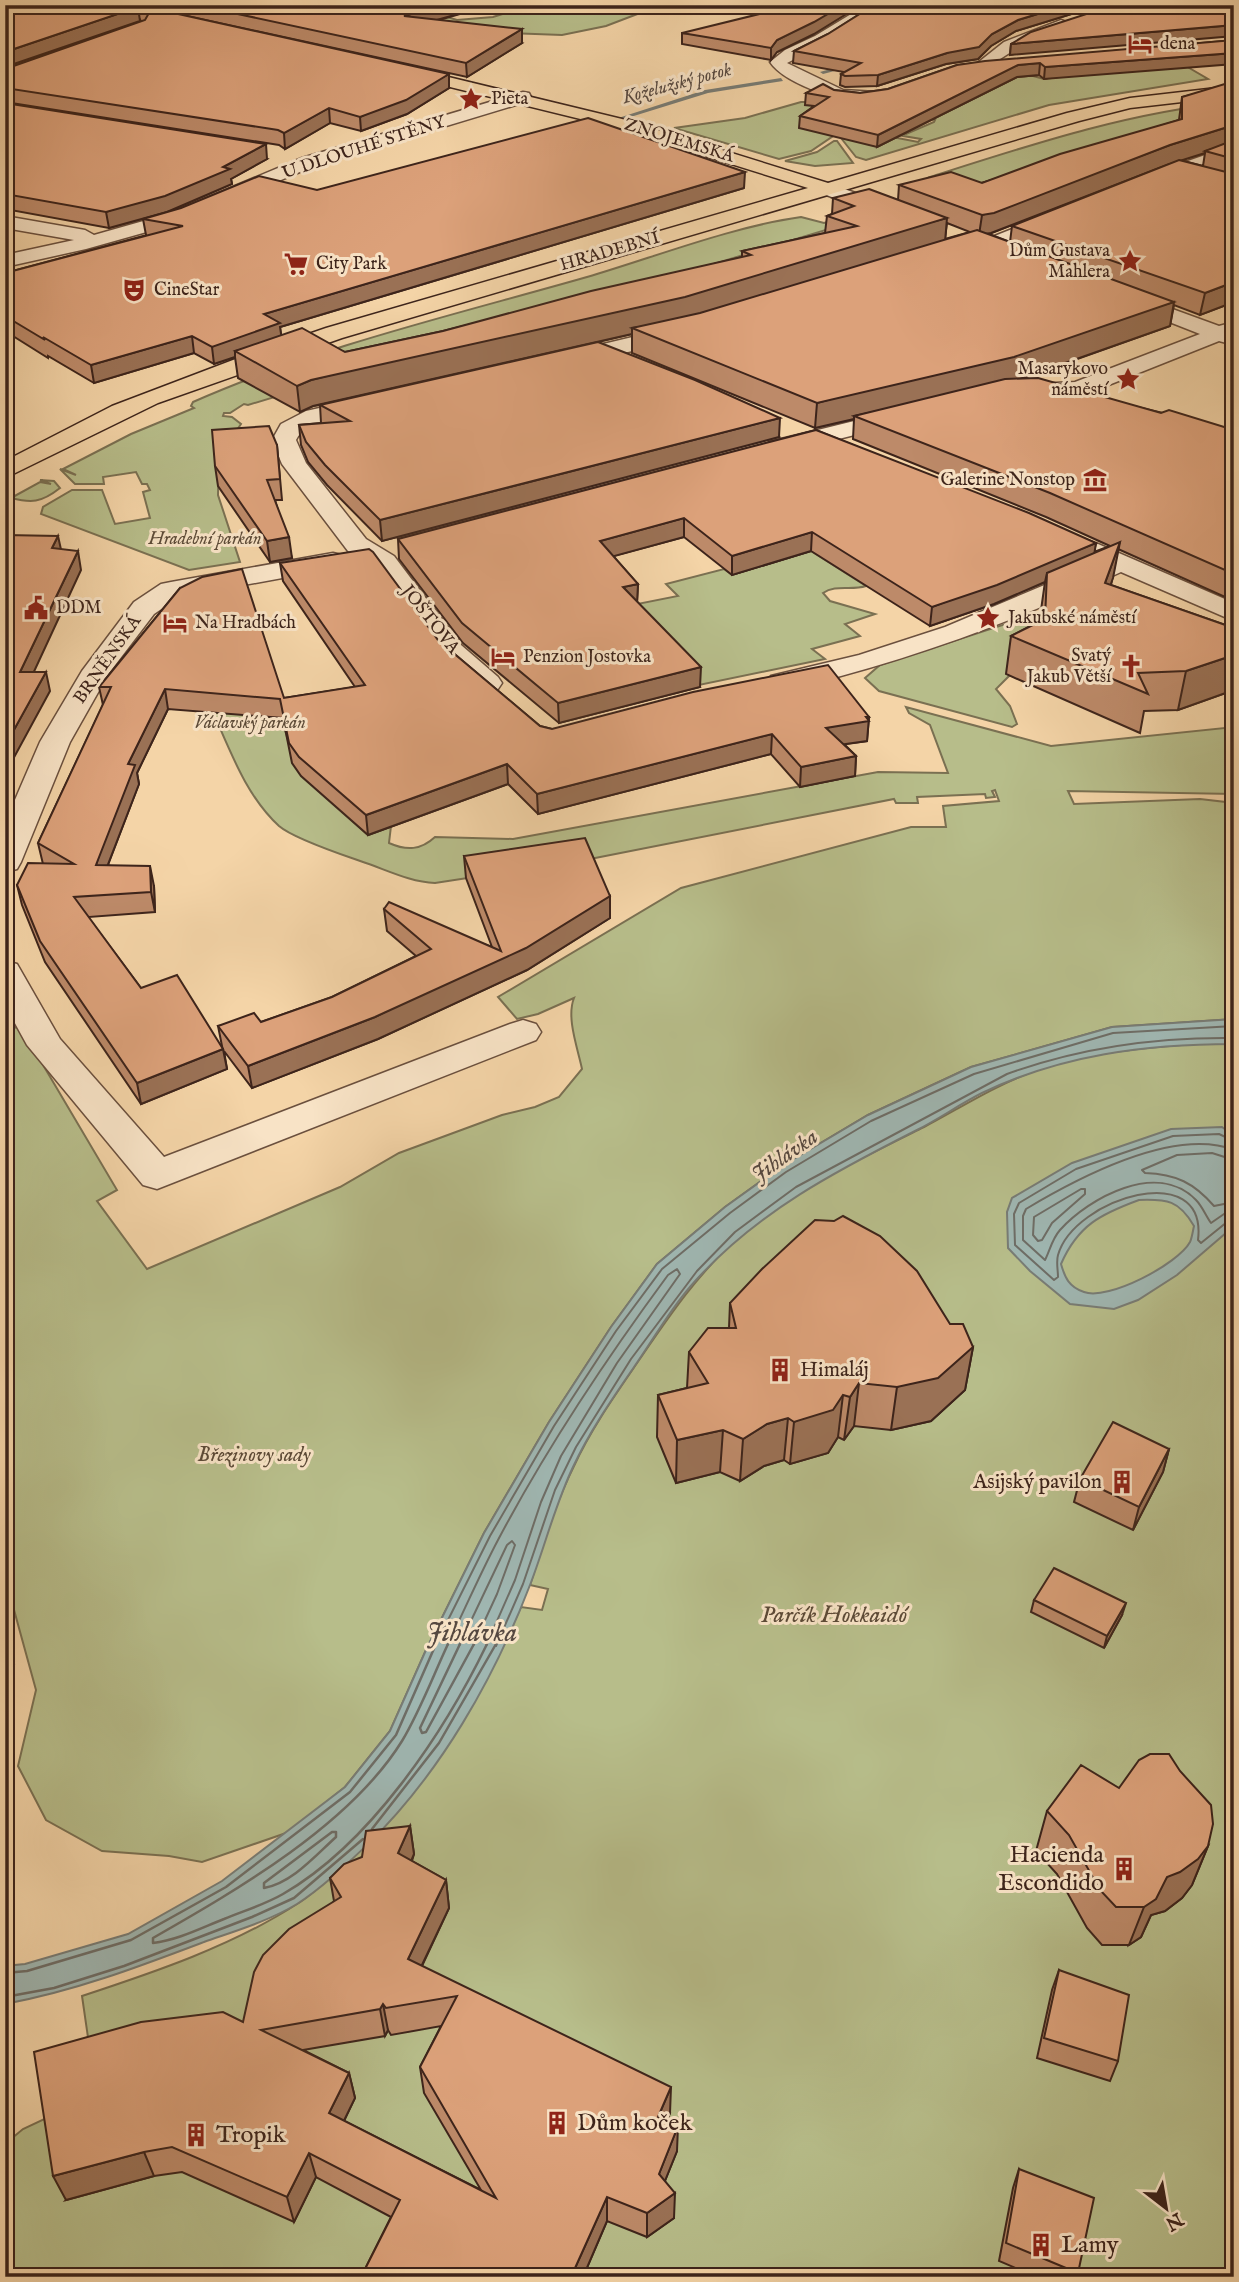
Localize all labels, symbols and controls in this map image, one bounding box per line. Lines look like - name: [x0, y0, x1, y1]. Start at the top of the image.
- hotel icon: dena: [1126, 30, 1154, 58]
- place label: dena: [1160, 33, 1195, 56]
- water label: Koželužský potok: [619, 58, 735, 110]
- place icon: Pieta: [457, 85, 485, 113]
- place label: Pieta: [491, 88, 529, 111]
- street label: U DLOUHÉ STĚNY: [279, 109, 449, 185]
- street label: ZNOJEMSKÁ: [621, 111, 738, 169]
- street label: HRADEBNÍ: [557, 224, 664, 277]
- place label: Dům Gustava Mahlera: [1009, 240, 1110, 284]
- place icon: Dům Gustava Mahlera: [1116, 247, 1144, 275]
- supermarket icon: City Park: [282, 250, 310, 278]
- place label: City Park: [316, 253, 387, 276]
- theatre icon: CineStar: [120, 276, 148, 304]
- place label: CineStar: [154, 279, 220, 302]
- place label: Masarykovo náměstí: [1017, 358, 1109, 402]
- place icon: Masarykovo náměstí: [1114, 365, 1142, 393]
- museum icon: Galerine Nonstop: [1081, 466, 1109, 494]
- place label: Galerine Nonstop: [940, 469, 1075, 492]
- park label: Hradební parkán: [147, 528, 262, 551]
- street label: JOŠTOVA: [394, 578, 466, 660]
- public building icon: DDM: [22, 594, 50, 622]
- place label: DDM: [56, 597, 102, 620]
- place icon: Jakubské náměstí: [974, 604, 1002, 632]
- place label: Jakubské náměstí: [1006, 607, 1137, 630]
- street label: BRNĚNSKÁ: [67, 609, 148, 709]
- hotel icon: Na Hradbách: [161, 609, 189, 637]
- place label: Na Hradbách: [195, 612, 296, 635]
- hotel icon: Penzion Jostovka: [489, 643, 517, 671]
- place label: Svatý Jakub Větší: [1025, 645, 1112, 689]
- place label: Penzion Jostovka: [523, 646, 651, 669]
- church icon: Svatý Jakub Větší: [1117, 652, 1145, 680]
- park label: Václavský parkán: [194, 712, 306, 735]
- water label: Jihlávka: [746, 1123, 824, 1189]
- building icon: Himaláj: [766, 1356, 794, 1384]
- place label: Himaláj: [800, 1357, 869, 1384]
- park label: Březinovy sady: [197, 1442, 311, 1469]
- building icon: Asijský pavilon: [1108, 1468, 1136, 1496]
- place label: Asijský pavilon: [972, 1469, 1102, 1496]
- park label: Parčík Hokkaidó: [761, 1600, 910, 1631]
- water label: Jihlávka: [427, 1616, 517, 1651]
- place label: Hacienda Escondido: [998, 1840, 1105, 1899]
- building icon: Hacienda Escondido: [1110, 1855, 1138, 1883]
- place label: Dům koček: [577, 2108, 692, 2139]
- building icon: Dům koček: [543, 2109, 571, 2137]
- place label: Tropik: [216, 2120, 286, 2151]
- building icon: Tropik: [182, 2121, 210, 2149]
- north arrow: [1130, 2174, 1200, 2244]
- text: N: [1160, 2206, 1188, 2236]
- place label: Lamy: [1061, 2230, 1119, 2261]
- building icon: Lamy: [1027, 2231, 1055, 2259]

